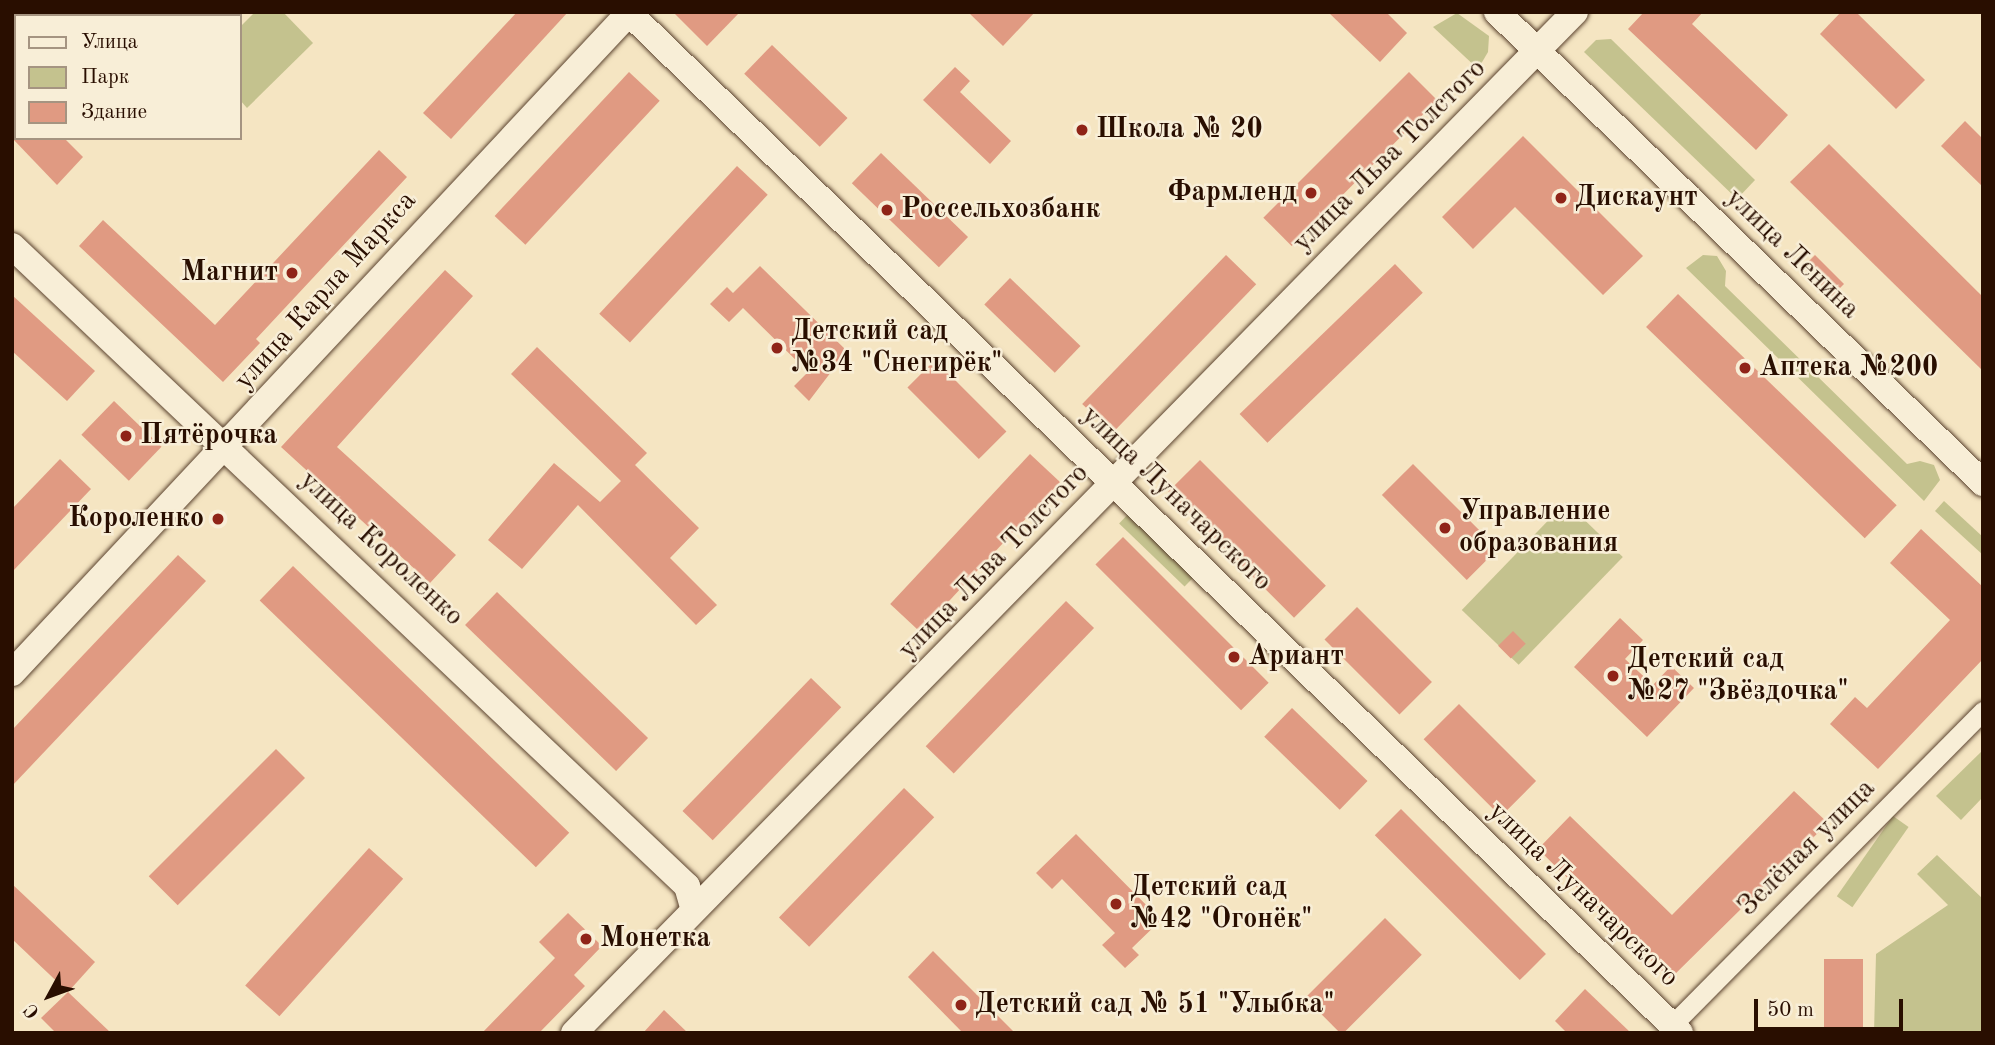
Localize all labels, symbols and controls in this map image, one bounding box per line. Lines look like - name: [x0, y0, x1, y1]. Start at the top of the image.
- legend: [14, 14, 242, 140]
- text: Улица: [81, 32, 138, 53]
- street label: улица Льва Толстого: [1286, 52, 1494, 260]
- text: Парк: [81, 67, 129, 88]
- text: Здание: [81, 102, 147, 123]
- place label: Школа № 20: [1096, 113, 1263, 147]
- marker: Школа № 20: [1074, 122, 1090, 138]
- place label: Фармленд: [1168, 176, 1297, 210]
- place label: Дискаунт: [1575, 181, 1698, 215]
- street label: улица Ленина: [1718, 182, 1866, 326]
- street label: улица Карла Маркса: [228, 185, 424, 397]
- marker: Фармленд: [1303, 185, 1319, 201]
- marker: Дискаунт: [1553, 190, 1569, 206]
- place label: Россельхозбанк: [901, 193, 1100, 227]
- marker: Россельхозбанк: [879, 202, 895, 218]
- place label: Магнит: [181, 256, 278, 290]
- marker: Магнит: [284, 265, 300, 281]
- place label: Детский сад №34 "Снегирёк": [791, 315, 1002, 381]
- marker: Детский сад №34 "Снегирёк": [769, 340, 785, 356]
- place label: Аптека №200: [1759, 351, 1938, 385]
- marker: Аптека №200: [1737, 360, 1753, 376]
- street label: улица Луначарского: [1074, 399, 1278, 599]
- place label: Пятёрочка: [140, 419, 277, 453]
- marker: Пятёрочка: [118, 428, 134, 444]
- street label: улица Льва Толстого: [892, 457, 1096, 667]
- street label: улица Короленко: [292, 464, 470, 634]
- place label: Управление образования: [1459, 495, 1618, 561]
- place label: Короленко: [68, 502, 204, 536]
- marker: Короленко: [210, 511, 226, 527]
- marker: Управление образования: [1437, 520, 1453, 536]
- place label: Ариант: [1248, 640, 1344, 674]
- place label: Детский сад №27 "Звёздочка": [1627, 643, 1849, 709]
- marker: Ариант: [1226, 649, 1242, 665]
- marker: Детский сад №27 "Звёздочка": [1605, 668, 1621, 684]
- street label: Зелёная улица: [1731, 772, 1883, 924]
- street label: улица Луначарского: [1481, 795, 1685, 995]
- place label: Детский сад №42 "Огонёк": [1130, 871, 1312, 937]
- marker: Детский сад №42 "Огонёк": [1108, 896, 1124, 912]
- place label: Монетка: [600, 922, 711, 956]
- marker: Монетка: [578, 931, 594, 947]
- north arrow: [14, 961, 84, 1031]
- scale bar: [1757, 986, 1906, 1030]
- place label: Детский сад № 51 "Улыбка": [975, 988, 1335, 1022]
- marker: Детский сад № 51 "Улыбка": [953, 997, 969, 1013]
- text: С: [21, 999, 44, 1021]
- text: 50 m: [1767, 1000, 1814, 1021]

